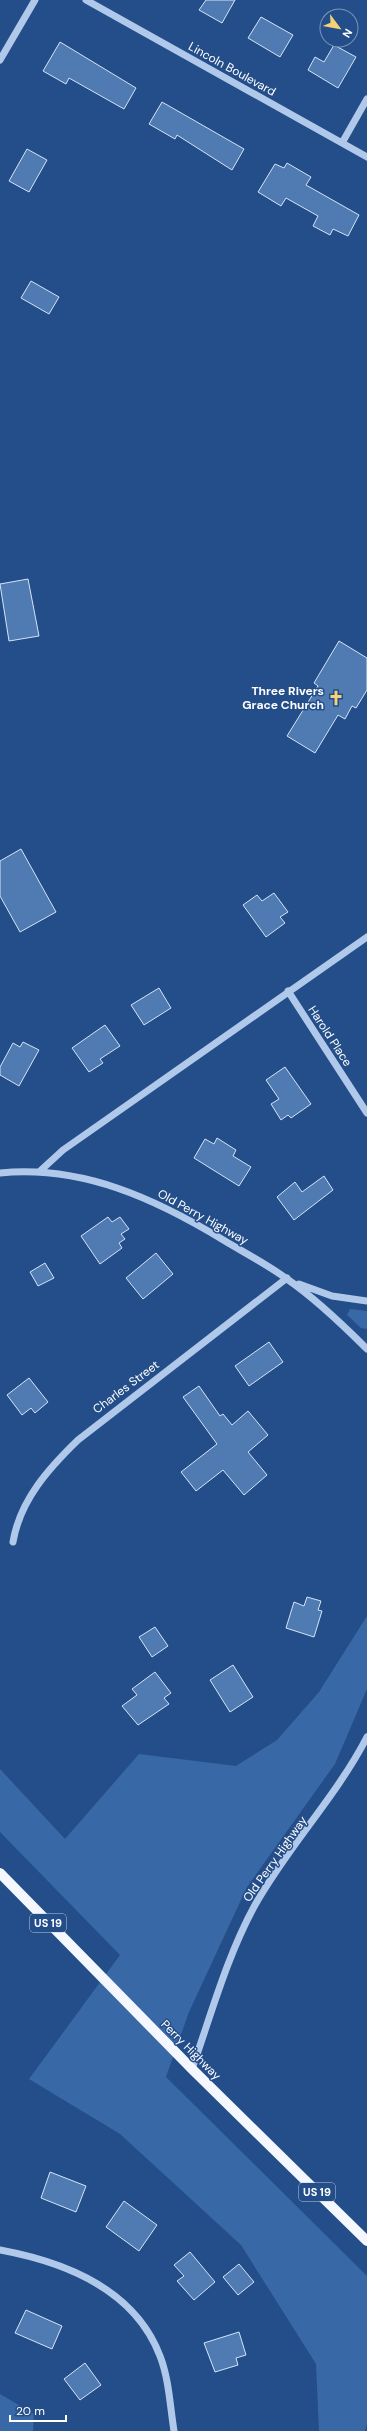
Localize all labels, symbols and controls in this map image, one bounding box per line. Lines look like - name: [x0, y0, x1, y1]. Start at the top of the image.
- north arrow: [319, 8, 359, 48]
- text: N: [339, 26, 356, 40]
- street label: Lincoln Boulevard: [185, 38, 279, 100]
- place label: Three Rivers Grace Church: [242, 683, 324, 713]
- church icon: Three Rivers Grace Church: [327, 689, 345, 707]
- street label: Harold Place: [304, 1003, 356, 1070]
- street label: Old Perry Highway: [155, 1185, 252, 1249]
- street label: Charles Street: [90, 1357, 163, 1417]
- street label: Old Perry Highway: [239, 1813, 311, 1905]
- road number: US 19: [30, 1914, 66, 1932]
- street label: Perry Highway: [157, 2016, 225, 2084]
- road number: US 19: [299, 2183, 335, 2201]
- scale bar: [10, 2397, 66, 2423]
- text: 20 m: [16, 2403, 45, 2419]

